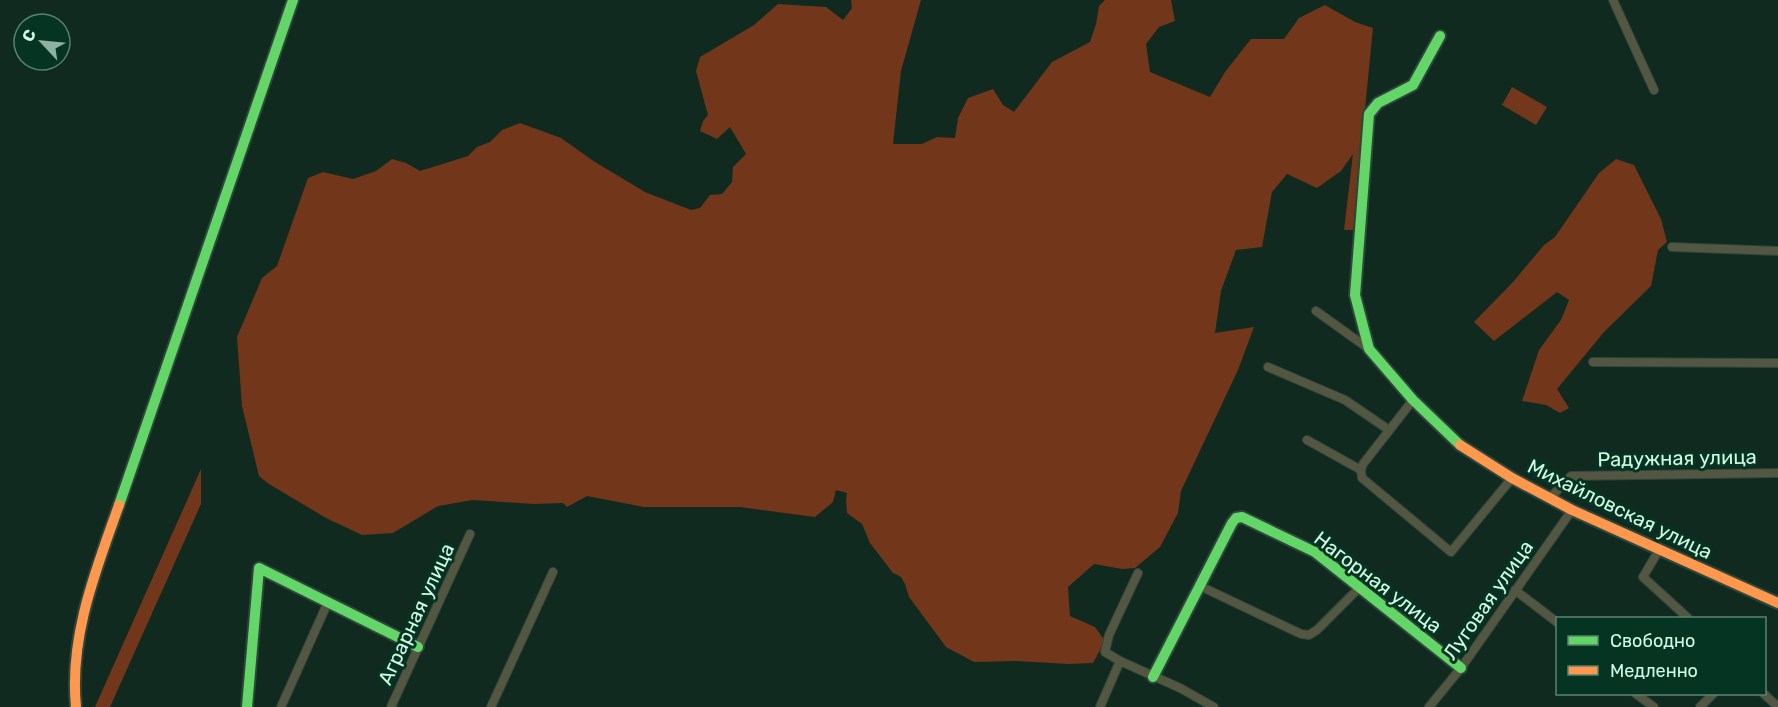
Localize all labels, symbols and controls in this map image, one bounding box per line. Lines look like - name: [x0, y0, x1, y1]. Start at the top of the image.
- north arrow: [12, 12, 72, 72]
- text: С: [18, 26, 40, 45]
- street label: Радужная улица: [1597, 445, 1757, 471]
- street label: Михайловская улица: [1524, 454, 1716, 564]
- street label: Нагорная улица: [1309, 526, 1447, 638]
- street label: Луговая улица: [1438, 536, 1538, 664]
- street label: Аграрная улица: [373, 539, 459, 689]
- legend: [1556, 617, 1766, 695]
- text: Свободно: [1610, 630, 1695, 652]
- text: Медленно: [1610, 660, 1698, 682]

